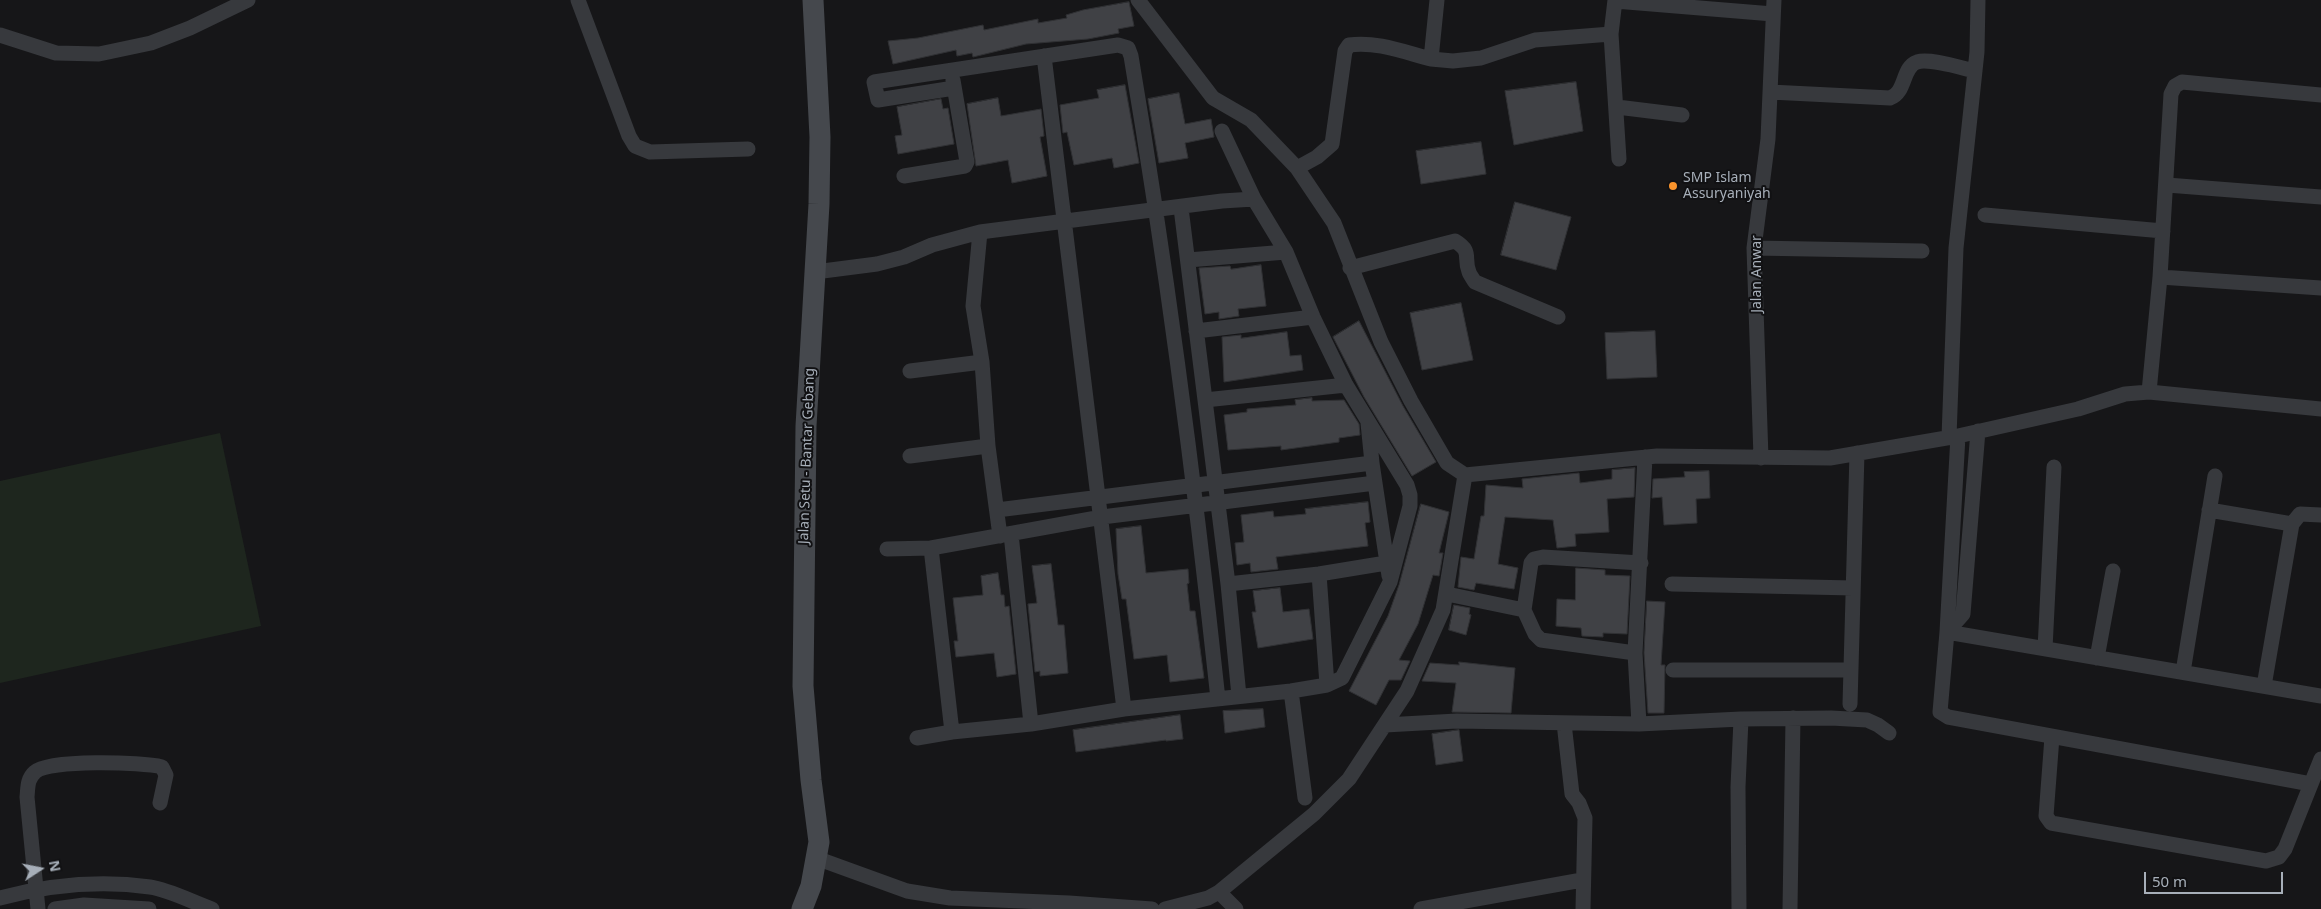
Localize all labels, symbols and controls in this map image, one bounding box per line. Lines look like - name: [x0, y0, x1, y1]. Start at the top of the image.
- place label: SMP Islam Assuryaniyah: [1683, 170, 1771, 202]
- marker: SMP Islam Assuryaniyah: [1667, 180, 1679, 192]
- street label: Jalan Anwar: [1749, 235, 1765, 313]
- street label: Jalan Setu - Bantar Gebang: [796, 368, 818, 544]
- north arrow: [15, 844, 65, 894]
- text: N: [45, 859, 66, 873]
- scale bar: [2146, 862, 2285, 894]
- text: 50 m: [2152, 871, 2187, 891]

